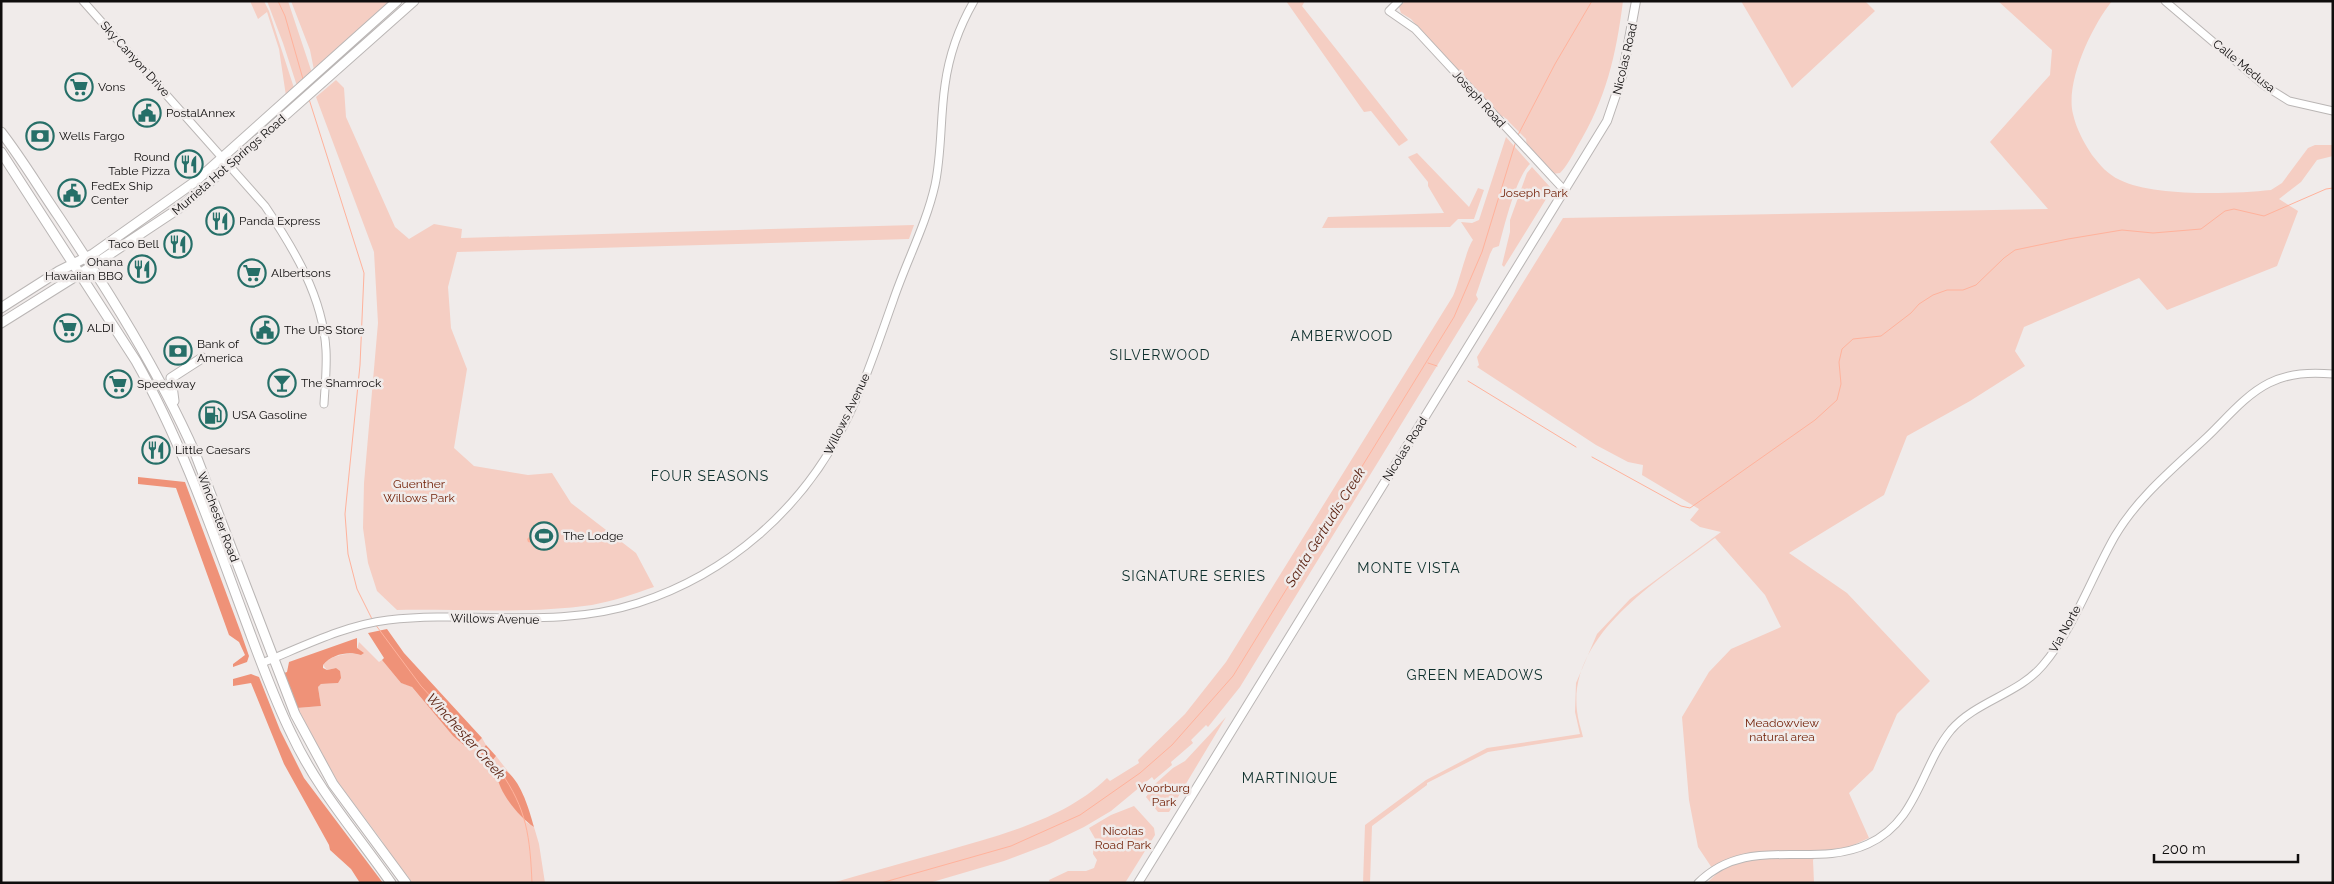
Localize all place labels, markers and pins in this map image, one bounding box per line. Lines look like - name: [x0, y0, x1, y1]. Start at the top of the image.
- supermarket icon: Vons: [64, 72, 94, 102]
- place label: Vons: [98, 80, 125, 94]
- public building icon: PostalAnnex: [132, 98, 162, 128]
- place label: PostalAnnex: [166, 106, 235, 120]
- bank icon: Wells Fargo: [25, 121, 55, 151]
- place label: Wells Fargo: [59, 129, 125, 143]
- restaurant icon: Round Table Pizza: [174, 149, 204, 179]
- place label: Round Table Pizza: [108, 150, 170, 178]
- public building icon: FedEx Ship Center: [57, 178, 87, 208]
- place label: FedEx Ship Center: [91, 179, 153, 207]
- restaurant icon: Panda Express: [205, 206, 235, 236]
- place label: Panda Express: [239, 214, 321, 228]
- restaurant icon: Taco Bell: [163, 229, 193, 259]
- place label: Taco Bell: [108, 237, 160, 251]
- restaurant icon: Ohana Hawaiian BBQ: [127, 254, 157, 284]
- place label: Ohana Hawaiian BBQ: [45, 255, 123, 283]
- supermarket icon: Albertsons: [237, 258, 267, 288]
- place label: Albertsons: [271, 266, 331, 280]
- supermarket icon: ALDI: [53, 313, 83, 343]
- public building icon: The UPS Store: [250, 315, 280, 345]
- place label: ALDI: [87, 321, 114, 335]
- place label: The UPS Store: [284, 323, 365, 337]
- bank icon: Bank of America: [163, 336, 193, 366]
- place label: Bank of America: [197, 337, 243, 365]
- bar icon: The Shamrock: [267, 368, 297, 398]
- supermarket icon: Speedway: [103, 369, 133, 399]
- place label: The Shamrock: [301, 376, 382, 390]
- place label: Speedway: [137, 377, 196, 391]
- fuel station icon: USA Gasoline: [198, 400, 228, 430]
- place label: USA Gasoline: [232, 408, 307, 422]
- restaurant icon: Little Caesars: [141, 435, 171, 465]
- place label: Little Caesars: [175, 443, 250, 457]
- sports icon: The Lodge: [529, 521, 559, 551]
- place label: The Lodge: [563, 529, 623, 543]

